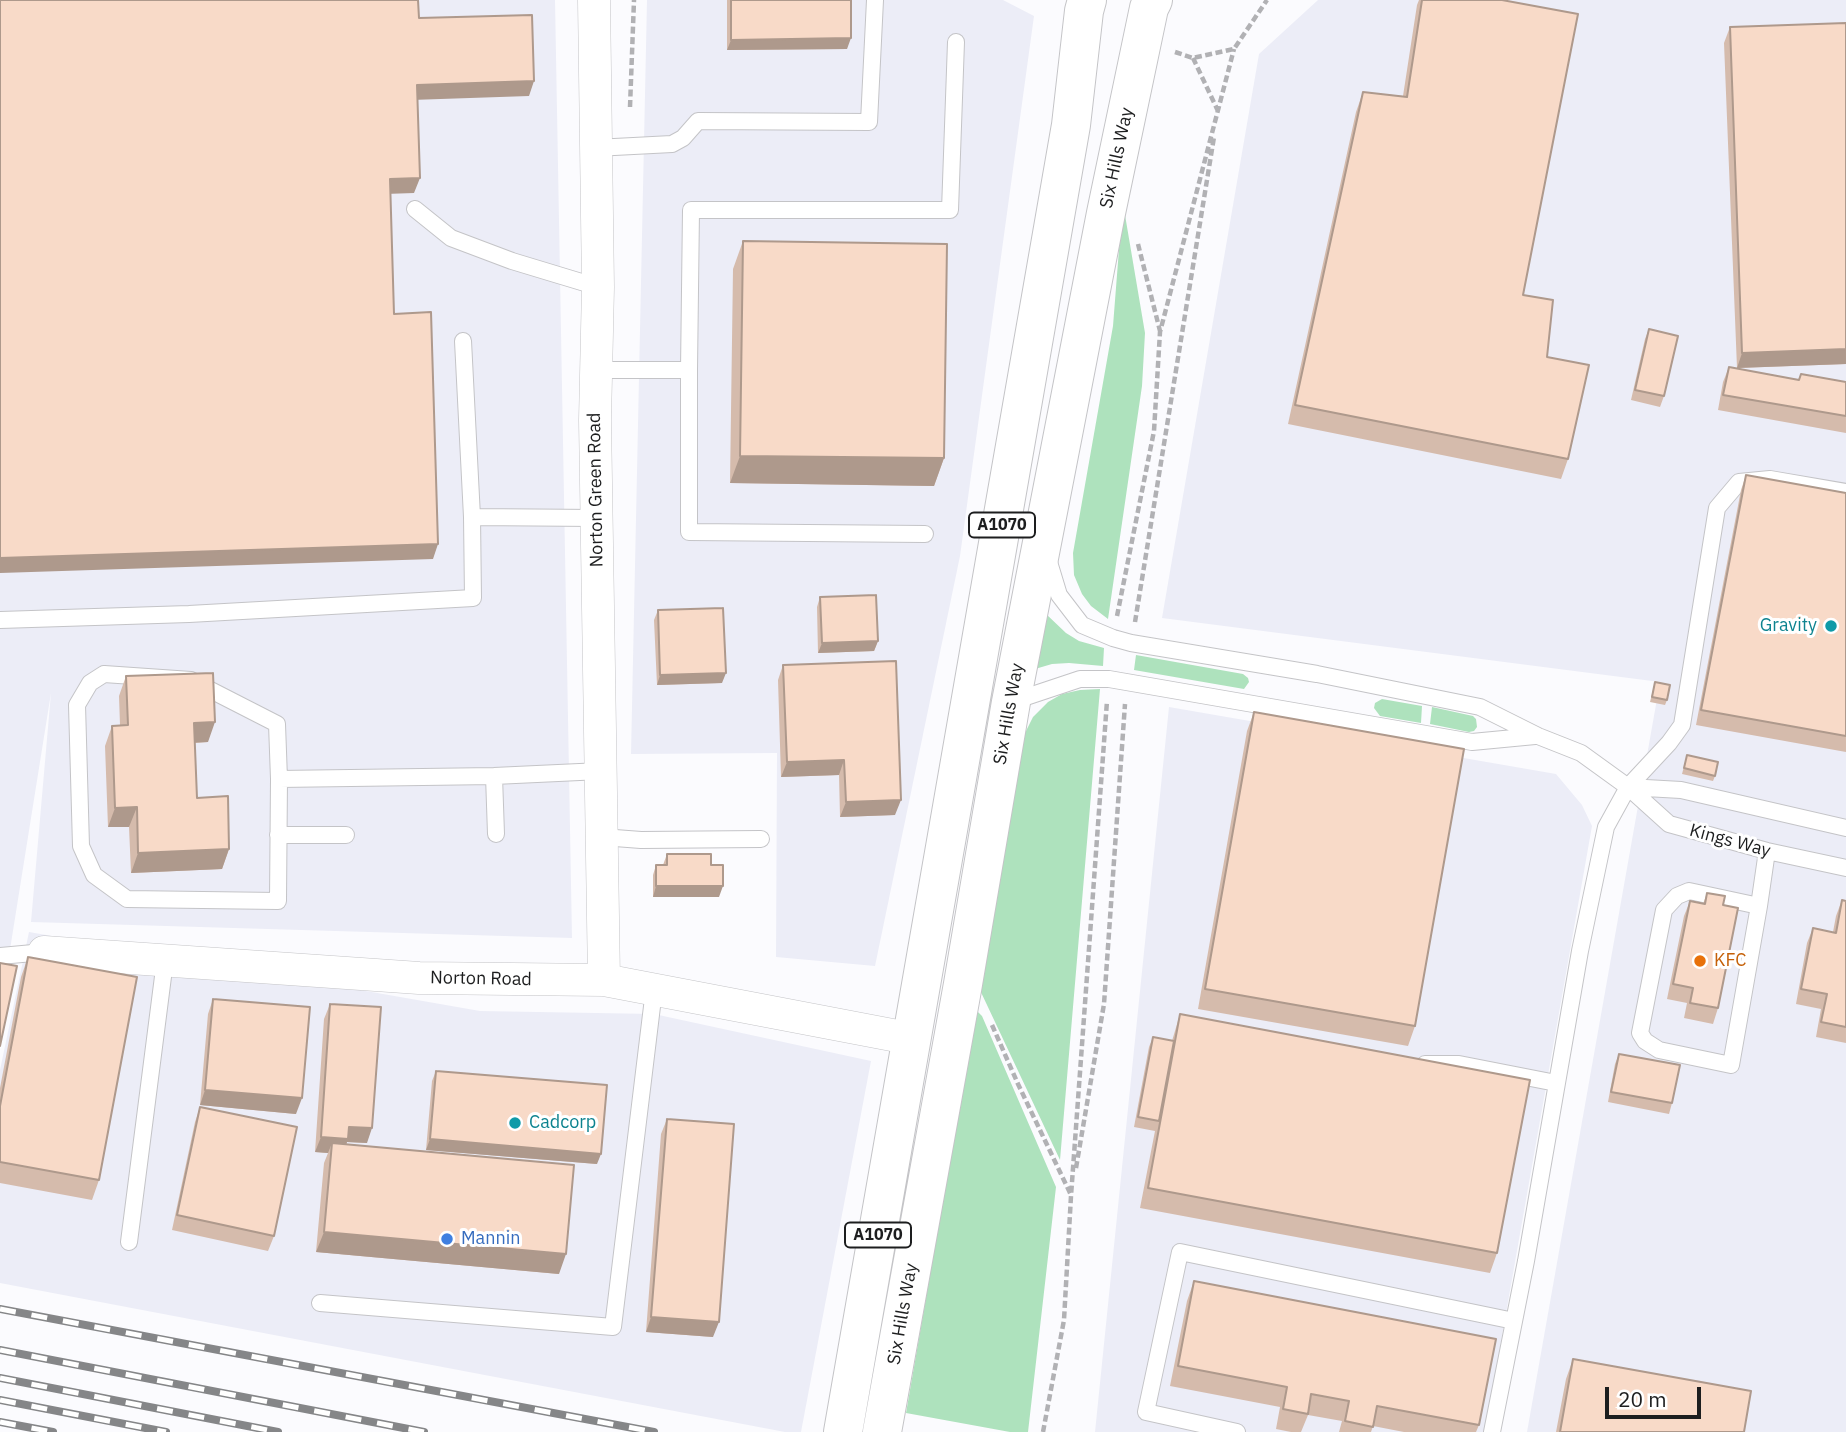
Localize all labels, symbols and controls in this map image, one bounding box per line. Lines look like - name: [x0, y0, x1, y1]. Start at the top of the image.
- street label: Six Hills Way: [1096, 106, 1138, 210]
- street label: Norton Green Road: [584, 412, 608, 568]
- road number: A1070: [969, 512, 1035, 538]
- place label: Gravity: [1760, 615, 1817, 637]
- marker: Gravity: [1823, 618, 1839, 634]
- street label: Six Hills Way: [989, 662, 1029, 766]
- street label: Kings Way: [1687, 820, 1773, 862]
- place label: KFC: [1714, 950, 1746, 972]
- marker: KFC: [1692, 953, 1708, 969]
- street label: Norton Road: [430, 967, 532, 991]
- place label: Cadcorp: [529, 1112, 596, 1134]
- marker: Cadcorp: [507, 1115, 523, 1131]
- road number: A1070: [845, 1222, 911, 1247]
- place label: Mannin: [461, 1228, 520, 1250]
- marker: Mannin: [439, 1231, 455, 1247]
- street label: Six Hills Way: [883, 1262, 923, 1366]
- scale bar: [1608, 1372, 1704, 1416]
- text: 20 m: [1618, 1385, 1667, 1413]

